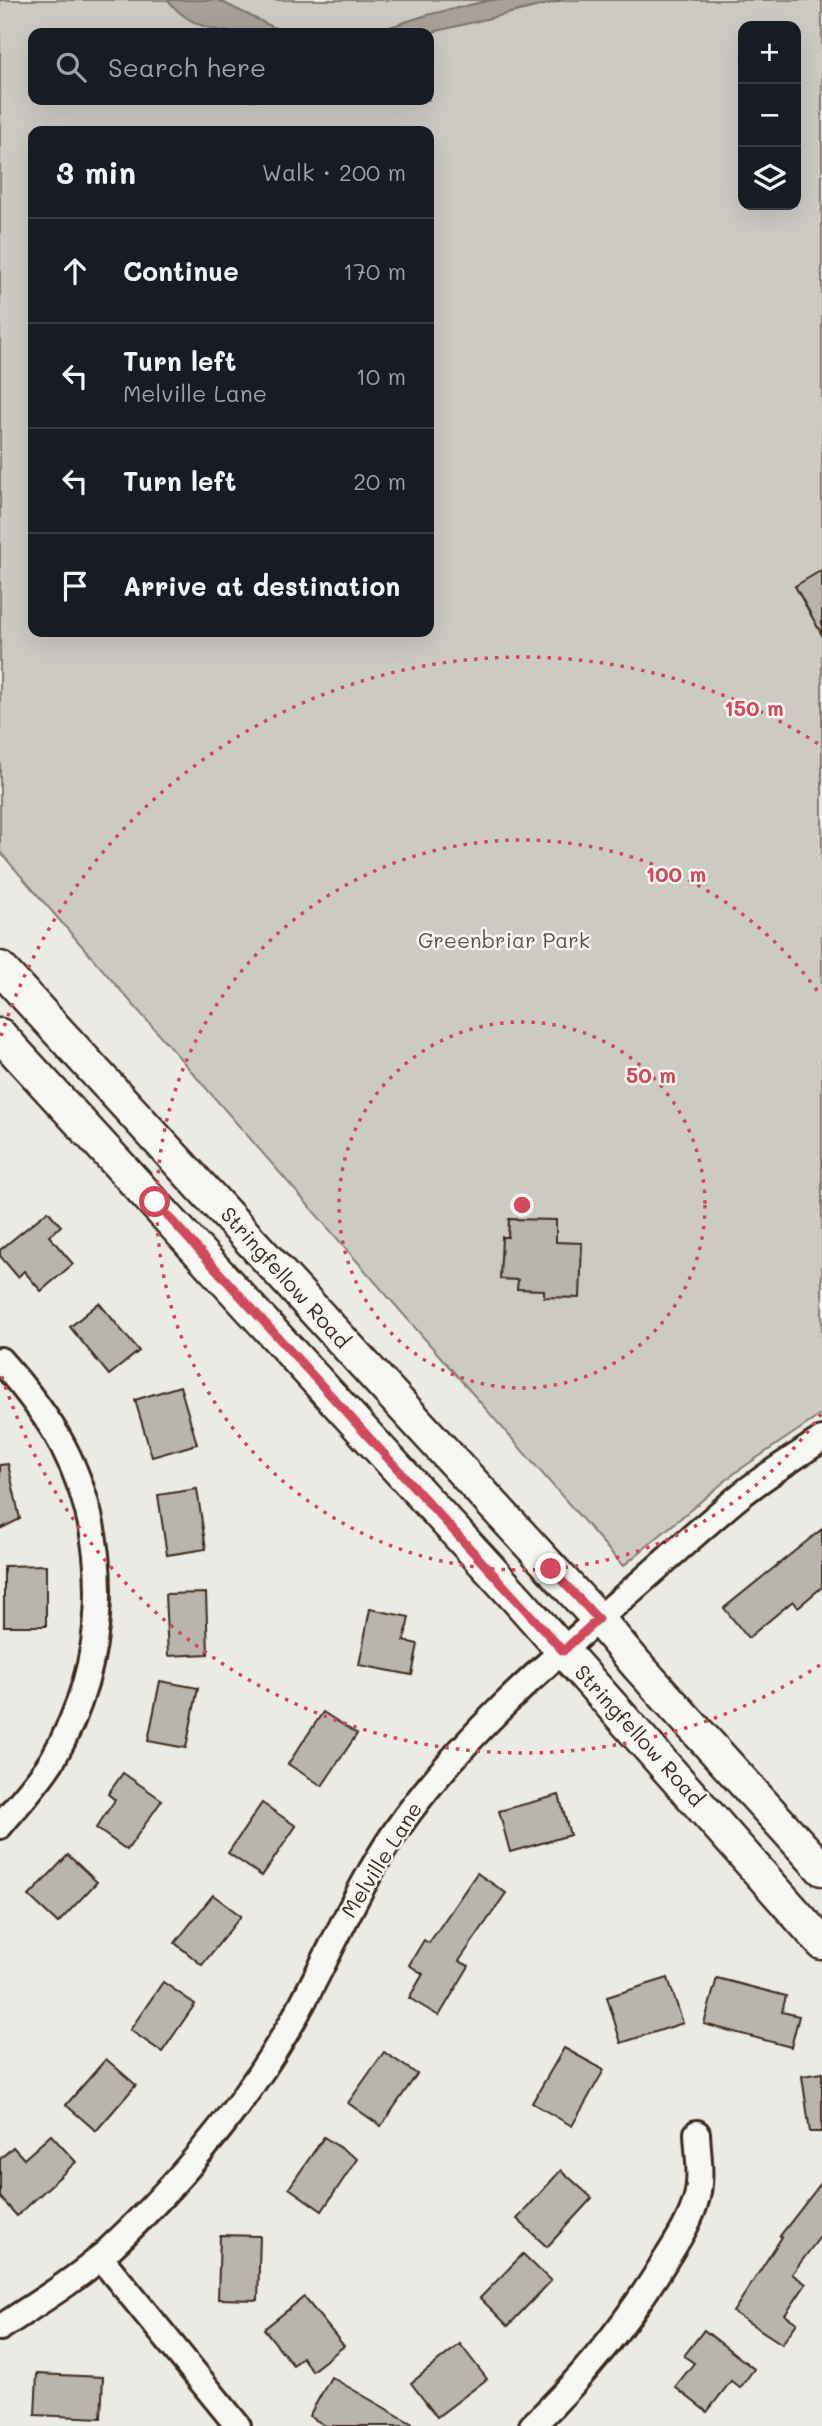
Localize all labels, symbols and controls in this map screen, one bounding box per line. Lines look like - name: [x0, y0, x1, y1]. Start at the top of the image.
- map controls: [738, 21, 801, 210]
- button: +: [738, 21, 801, 84]
- search box: [28, 28, 434, 105]
- icon: search: [52, 48, 90, 86]
- text: Search here: [108, 50, 266, 84]
- button: −: [738, 84, 801, 147]
- button: layers: [738, 147, 801, 210]
- text: 3 min: [56, 152, 136, 192]
- text: Walk · 200 m: [262, 157, 406, 187]
- icon: ahead: [56, 252, 94, 290]
- text: Continue: [123, 254, 239, 288]
- text: 170 m: [343, 256, 406, 286]
- text: Turn left: [123, 344, 236, 378]
- icon: left: [56, 357, 94, 395]
- text: 10 m: [356, 361, 406, 391]
- text: Melville Lane: [123, 378, 267, 408]
- icon: left: [56, 462, 94, 500]
- text: Turn left: [123, 464, 236, 498]
- text: 20 m: [353, 466, 406, 496]
- icon: arrive: [56, 567, 94, 605]
- text: Arrive at destination: [123, 569, 400, 603]
- text: 150 m: [724, 694, 784, 721]
- text: 100 m: [646, 860, 706, 887]
- park label: Greenbriar Park: [418, 926, 590, 953]
- text: 50 m: [626, 1061, 676, 1088]
- route start: [139, 1186, 170, 1217]
- centre of rings: [510, 1193, 534, 1217]
- street label: Stringfellow Road: [215, 1201, 357, 1353]
- route end: [535, 1553, 566, 1584]
- street label: Stringfellow Road: [569, 1659, 711, 1811]
- street label: Melville Lane: [334, 1796, 427, 1922]

